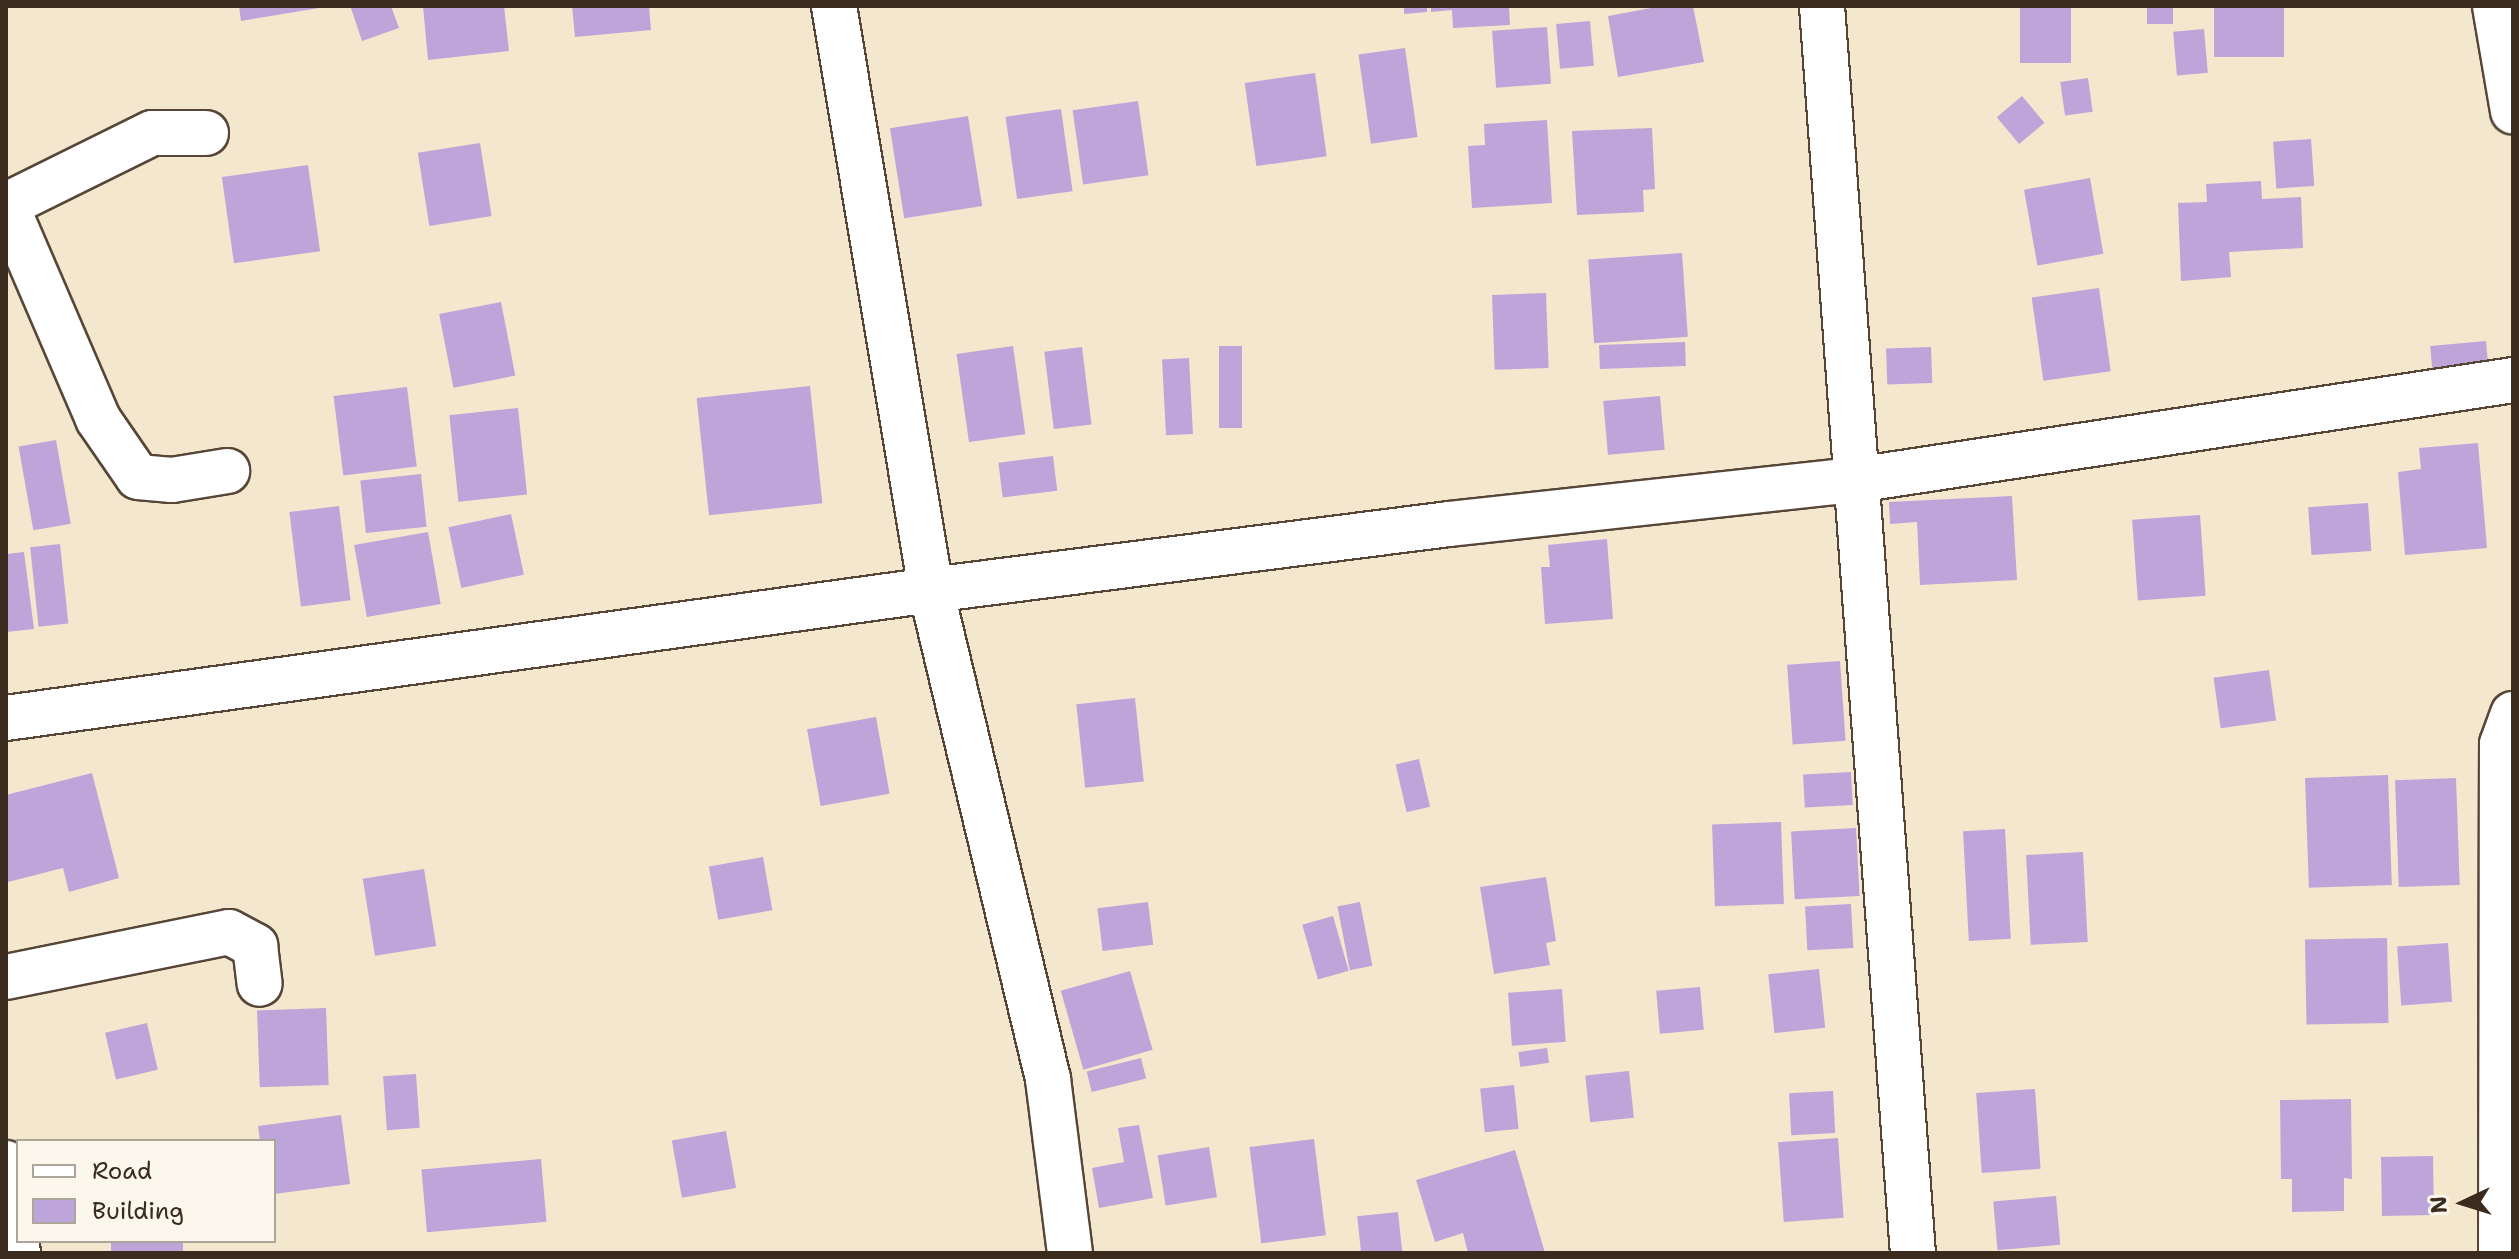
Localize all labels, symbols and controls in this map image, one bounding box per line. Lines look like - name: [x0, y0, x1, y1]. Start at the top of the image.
- legend: [16, 1139, 276, 1243]
- text: Road: [92, 1155, 152, 1187]
- north arrow: [2423, 1163, 2503, 1243]
- text: Building: [92, 1195, 184, 1227]
- text: N: [2423, 1195, 2454, 1214]

